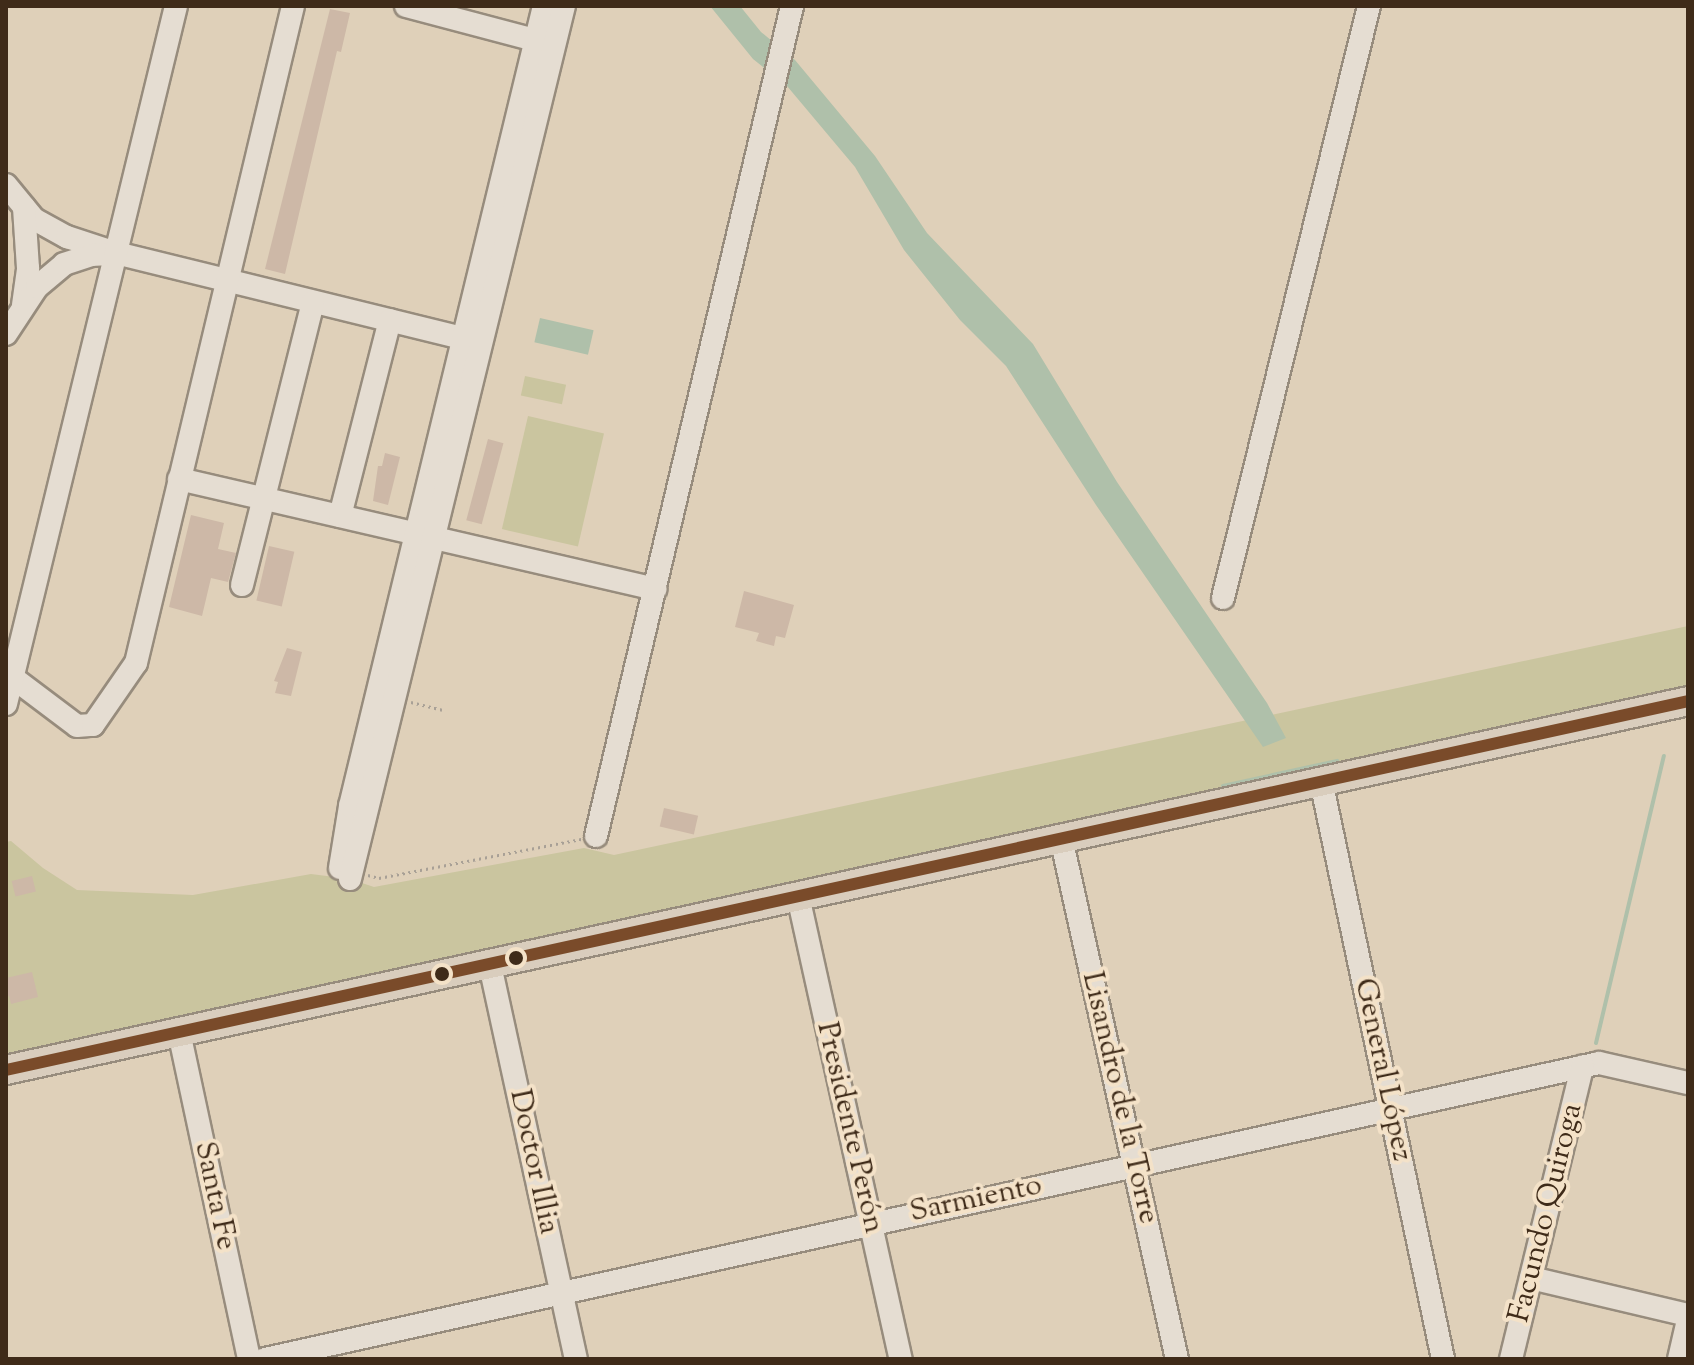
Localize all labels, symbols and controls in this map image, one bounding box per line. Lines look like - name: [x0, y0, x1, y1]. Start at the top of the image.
- unlabelled marker: [508, 950, 524, 966]
- unlabelled marker: [434, 966, 450, 982]
- street label: Lisandro de la Torre: [1073, 969, 1165, 1227]
- street label: General López: [1345, 975, 1419, 1165]
- street label: Presidente Perón: [807, 1019, 891, 1237]
- street label: Doctor Illia: [500, 1086, 566, 1238]
- street label: Facundo Quiroga: [1502, 1100, 1592, 1326]
- street label: Santa Fe: [185, 1139, 243, 1253]
- street label: Sarmiento: [907, 1168, 1045, 1232]

